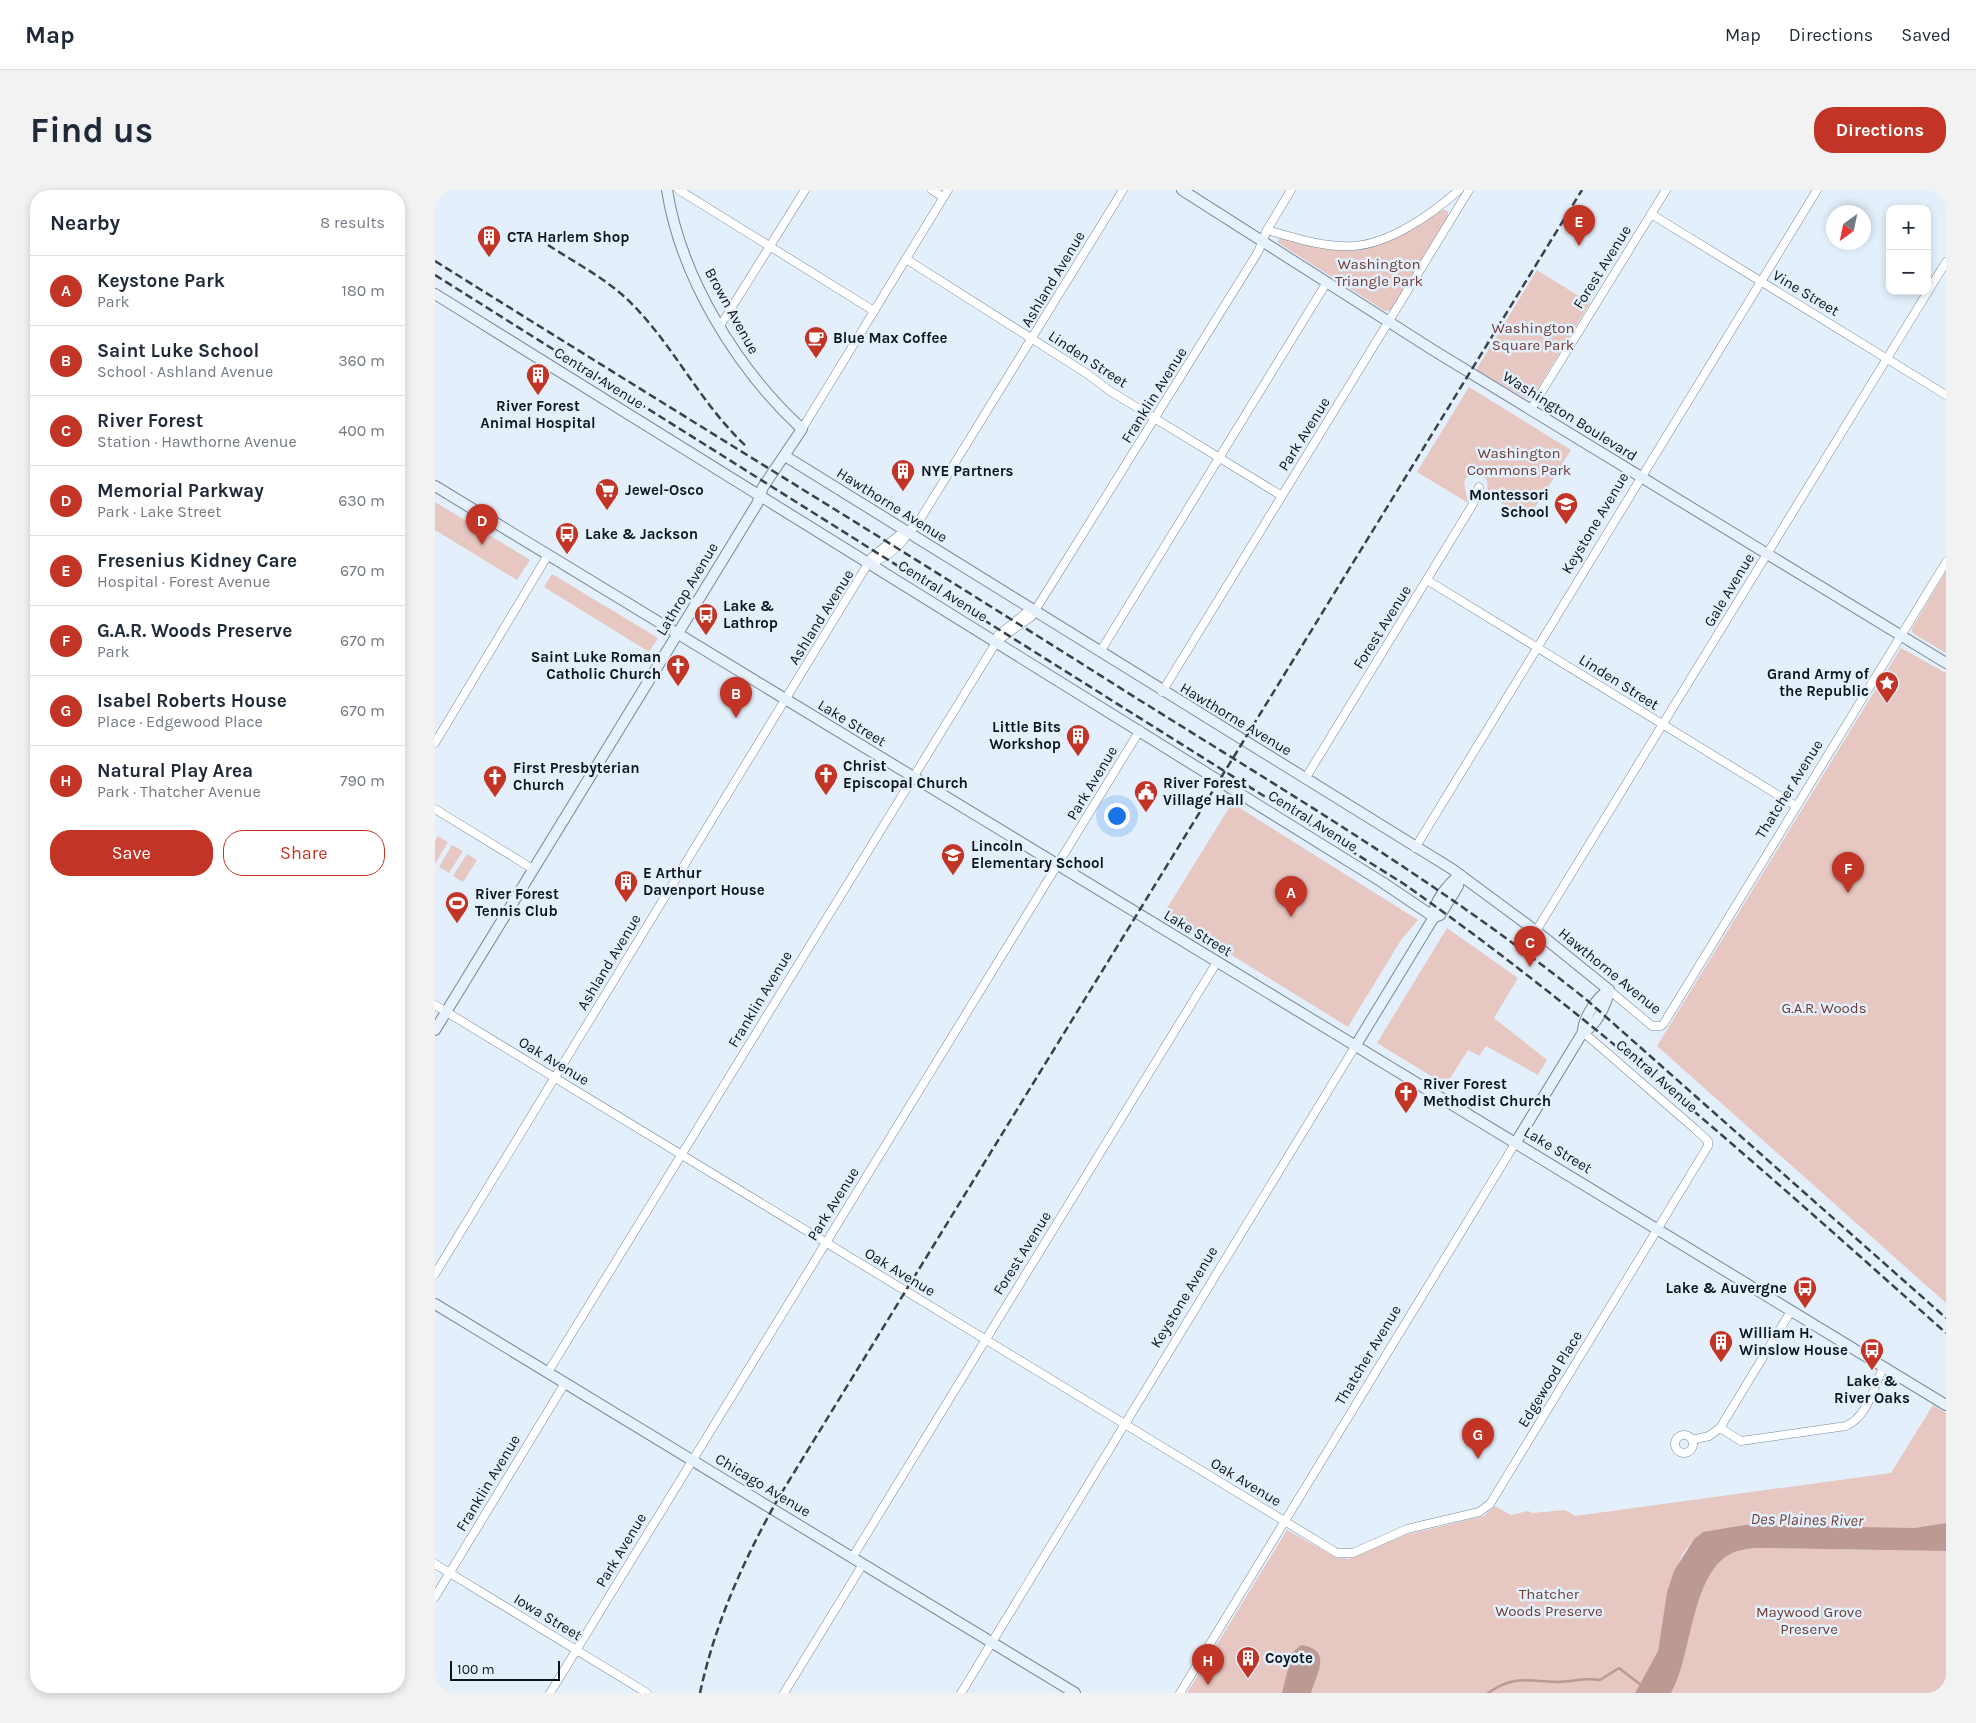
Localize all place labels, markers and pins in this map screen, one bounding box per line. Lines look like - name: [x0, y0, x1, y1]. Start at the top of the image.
- pin: E: [1563, 205, 1595, 246]
- building icon: CTA Harlem Shop: [476, 224, 502, 258]
- place label: CTA Harlem Shop: [507, 228, 629, 246]
- cafe icon: Blue Max Coffee: [803, 325, 829, 359]
- place label: Blue Max Coffee: [833, 329, 947, 347]
- building icon: River Forest Animal Hospital: [525, 362, 551, 396]
- place label: River Forest Animal Hospital: [480, 397, 596, 432]
- building icon: NYE Partners: [890, 458, 916, 492]
- place label: NYE Partners: [921, 462, 1014, 480]
- supermarket icon: Jewel-Osco: [594, 477, 620, 511]
- place label: Jewel-Osco: [625, 481, 704, 499]
- place label: Montessori School: [1469, 486, 1549, 521]
- school or university icon: Montessori School: [1553, 491, 1579, 525]
- pin: D: [466, 504, 498, 545]
- bus stop icon: Lake & Jackson: [554, 521, 580, 555]
- place label: Lake & Jackson: [585, 525, 698, 543]
- place label: Lake & Lathrop: [723, 597, 778, 632]
- bus stop icon: Lake & Lathrop: [693, 602, 719, 636]
- place label: Saint Luke Roman Catholic Church: [531, 648, 661, 683]
- church icon: Saint Luke Roman Catholic Church: [665, 653, 691, 687]
- place label: Grand Army of the Republic: [1767, 665, 1869, 700]
- place icon: Grand Army of the Republic: [1874, 670, 1900, 704]
- pin: B: [720, 677, 752, 718]
- place label: Little Bits Workshop: [989, 718, 1061, 753]
- building icon: Little Bits Workshop: [1065, 723, 1091, 757]
- place label: Christ Episcopal Church: [843, 757, 968, 792]
- place label: First Presbyterian Church: [513, 759, 640, 794]
- church icon: Christ Episcopal Church: [813, 762, 839, 796]
- church icon: First Presbyterian Church: [482, 764, 508, 798]
- place label: River Forest Village Hall: [1163, 774, 1247, 809]
- public building icon: River Forest Village Hall: [1133, 779, 1159, 813]
- place label: Lincoln Elementary School: [971, 837, 1104, 872]
- school or university icon: Lincoln Elementary School: [940, 842, 966, 876]
- pin: F: [1832, 852, 1864, 893]
- place label: E Arthur Davenport House: [643, 864, 765, 899]
- building icon: E Arthur Davenport House: [613, 869, 639, 903]
- pin: A: [1275, 876, 1307, 917]
- place label: River Forest Tennis Club: [475, 885, 559, 920]
- sports icon: River Forest Tennis Club: [444, 890, 470, 924]
- pin: C: [1514, 926, 1546, 967]
- place label: River Forest Methodist Church: [1423, 1075, 1551, 1110]
- church icon: River Forest Methodist Church: [1393, 1080, 1419, 1114]
- bus stop icon: Lake & Auvergne: [1792, 1275, 1818, 1309]
- place label: Lake & Auvergne: [1666, 1279, 1787, 1297]
- place label: William H. Winslow House: [1739, 1324, 1848, 1359]
- building icon: William H. Winslow House: [1708, 1329, 1734, 1363]
- bus stop icon: Lake & River Oaks: [1859, 1337, 1885, 1371]
- place label: Lake & River Oaks: [1834, 1372, 1910, 1407]
- pin: G: [1462, 1418, 1494, 1459]
- pin: H: [1192, 1644, 1224, 1685]
- building icon: Coyote: [1235, 1645, 1261, 1679]
- place label: Coyote: [1265, 1649, 1313, 1667]

